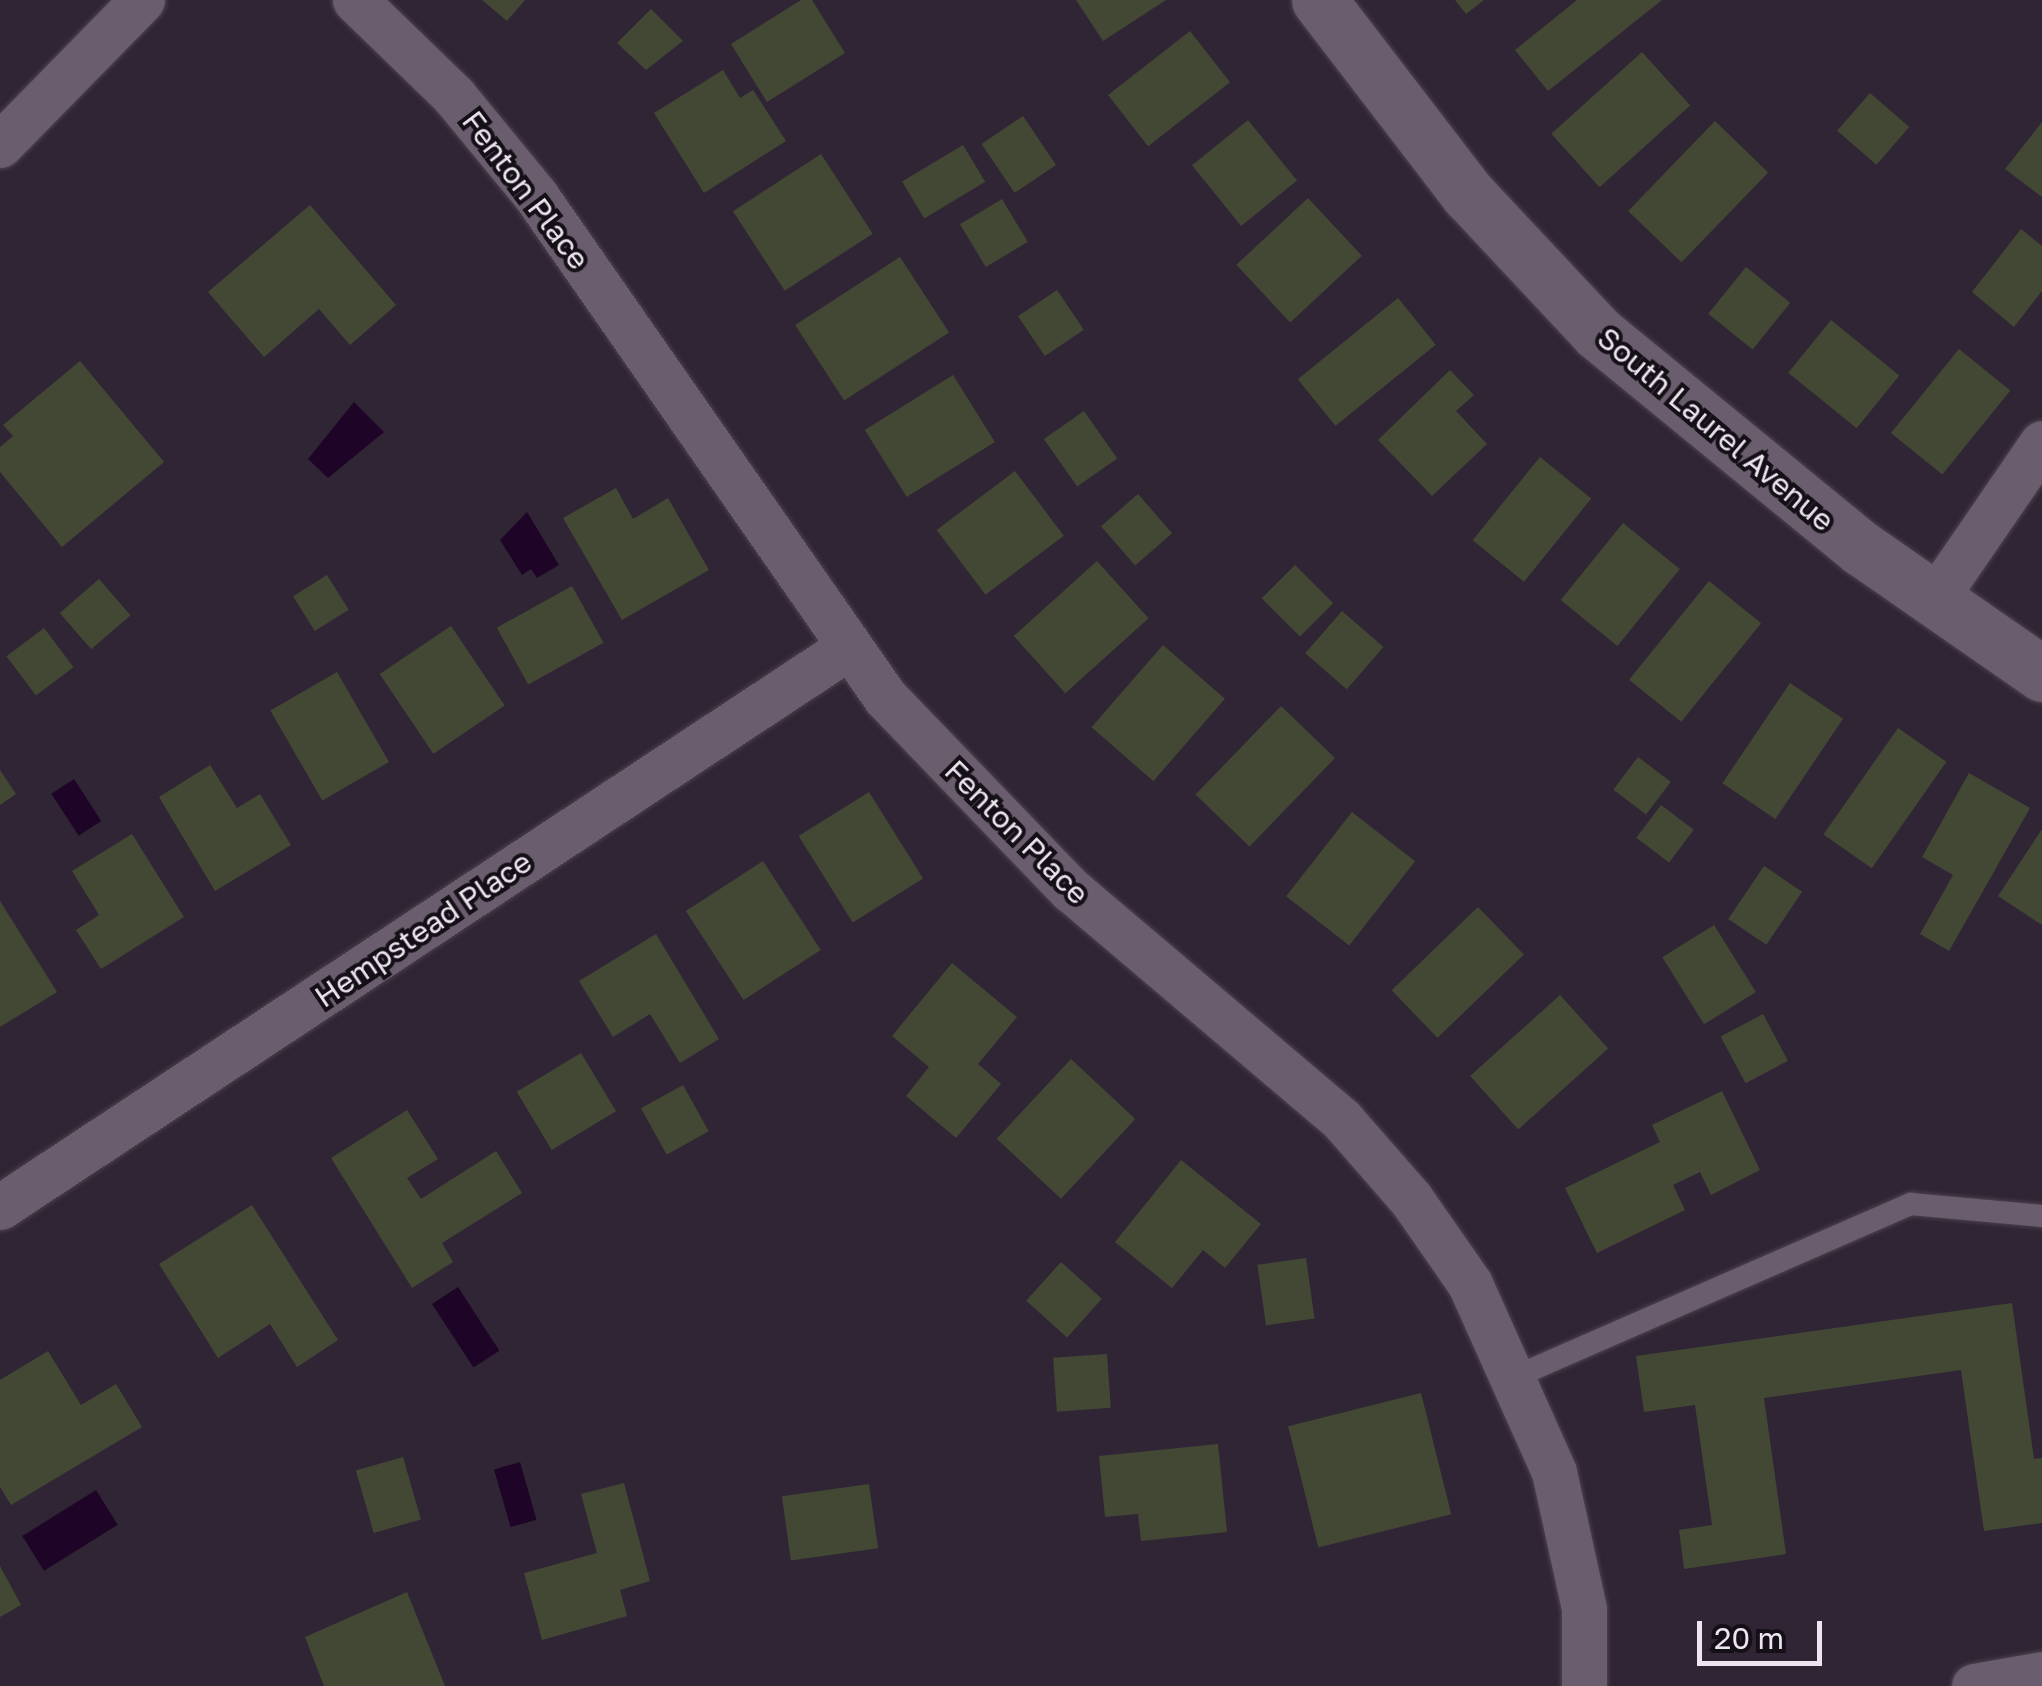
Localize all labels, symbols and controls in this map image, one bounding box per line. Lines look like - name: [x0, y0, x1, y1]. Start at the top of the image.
- street label: Fenton Place: [455, 104, 597, 276]
- street label: South Laurel Avenue: [1590, 320, 1842, 538]
- street label: Fenton Place: [937, 752, 1097, 912]
- street label: Hempstead Place: [308, 843, 538, 1015]
- scale bar: [1702, 1601, 1827, 1663]
- text: 20 m: [1714, 1620, 1784, 1656]

